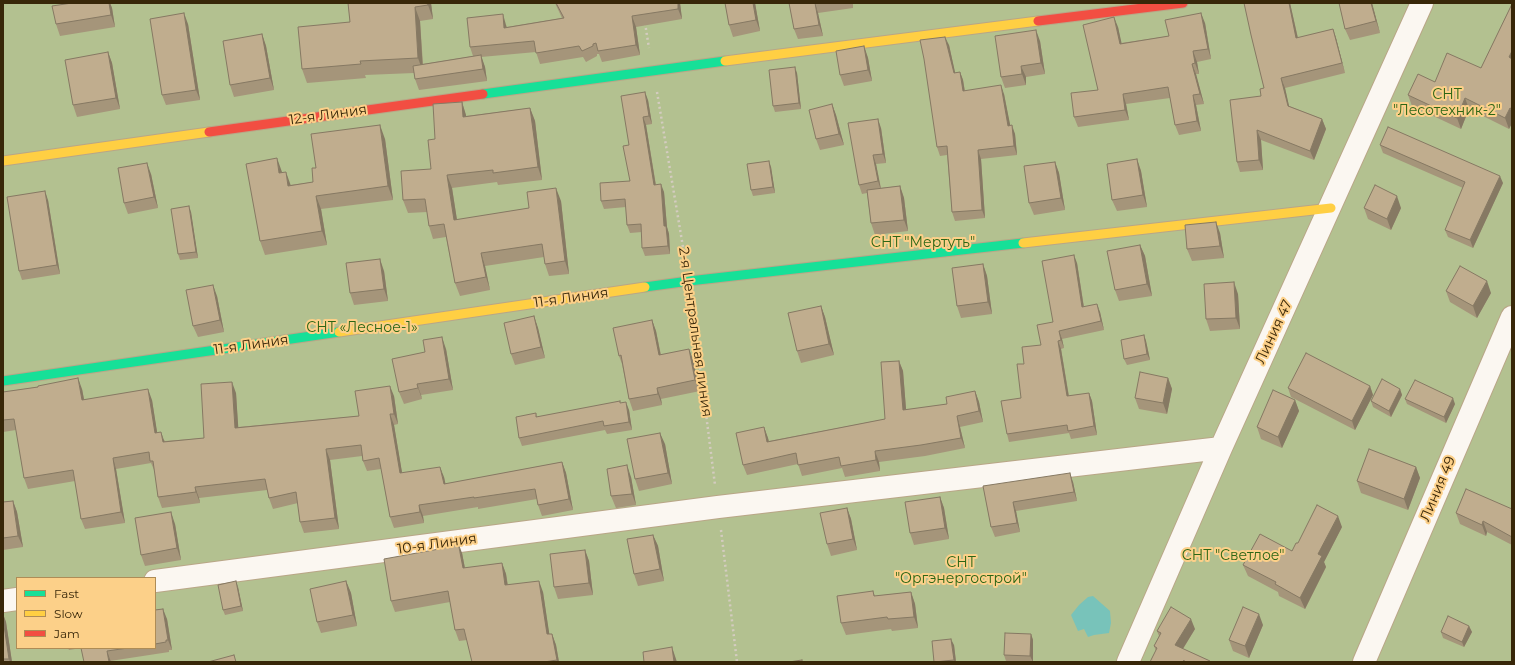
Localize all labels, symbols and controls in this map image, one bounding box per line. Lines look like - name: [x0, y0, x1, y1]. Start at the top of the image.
- park label: СНТ "Лесотехник-2": [1393, 87, 1501, 120]
- street label: 12-я Линия: [288, 101, 368, 129]
- park label: СНТ "Мертуть": [871, 235, 975, 251]
- street label: 2-я Центральная линия: [675, 246, 715, 418]
- street label: 11-я Линия: [532, 284, 610, 312]
- street label: Линия 47: [1252, 297, 1296, 367]
- park label: СНТ «Лесное-1»: [306, 320, 418, 336]
- street label: 11-я Линия: [212, 331, 290, 359]
- street label: Линия 49: [1417, 454, 1459, 524]
- street label: 10-я Линия: [396, 530, 478, 558]
- park label: СНТ "Светлое": [1182, 548, 1284, 564]
- park label: СНТ "Оргэнергострой": [895, 555, 1027, 588]
- legend: [16, 577, 156, 649]
- text: Fast: [54, 586, 79, 601]
- text: Slow: [54, 606, 83, 621]
- text: Jam: [54, 626, 80, 641]

